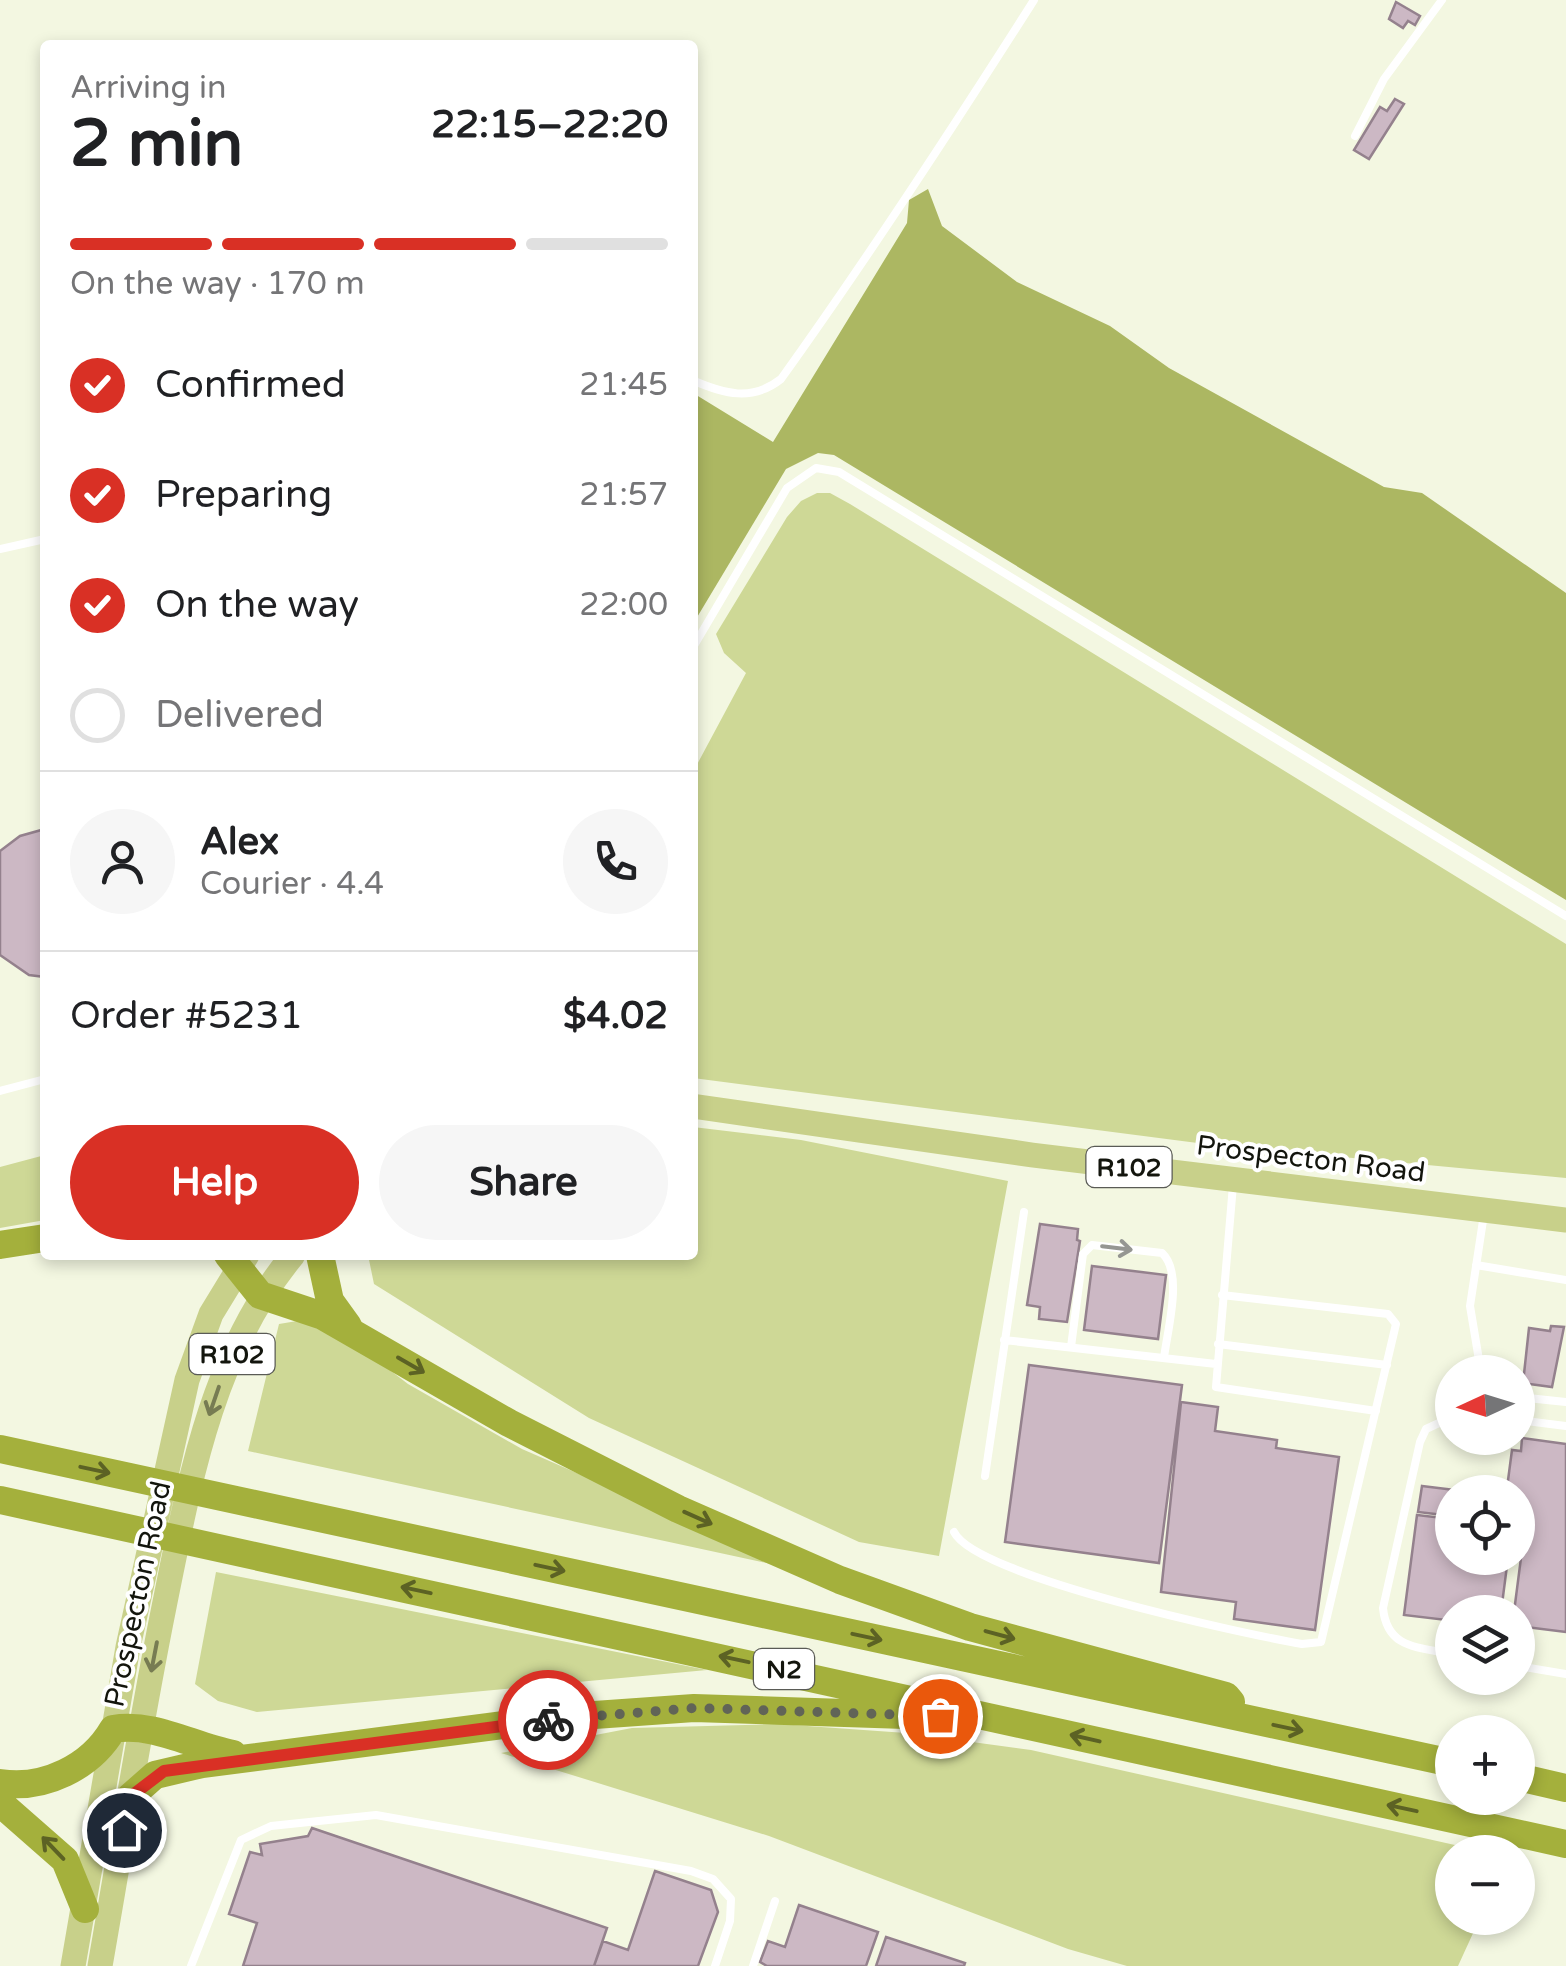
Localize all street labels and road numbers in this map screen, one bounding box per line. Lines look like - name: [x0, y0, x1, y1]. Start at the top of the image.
- street label: Prospecton Road: [1195, 1128, 1427, 1190]
- road number: R102: [1086, 1147, 1172, 1187]
- road number: R102: [190, 1334, 274, 1374]
- street label: Prospecton Road: [97, 1478, 179, 1710]
- road number: N2: [754, 1649, 814, 1689]

